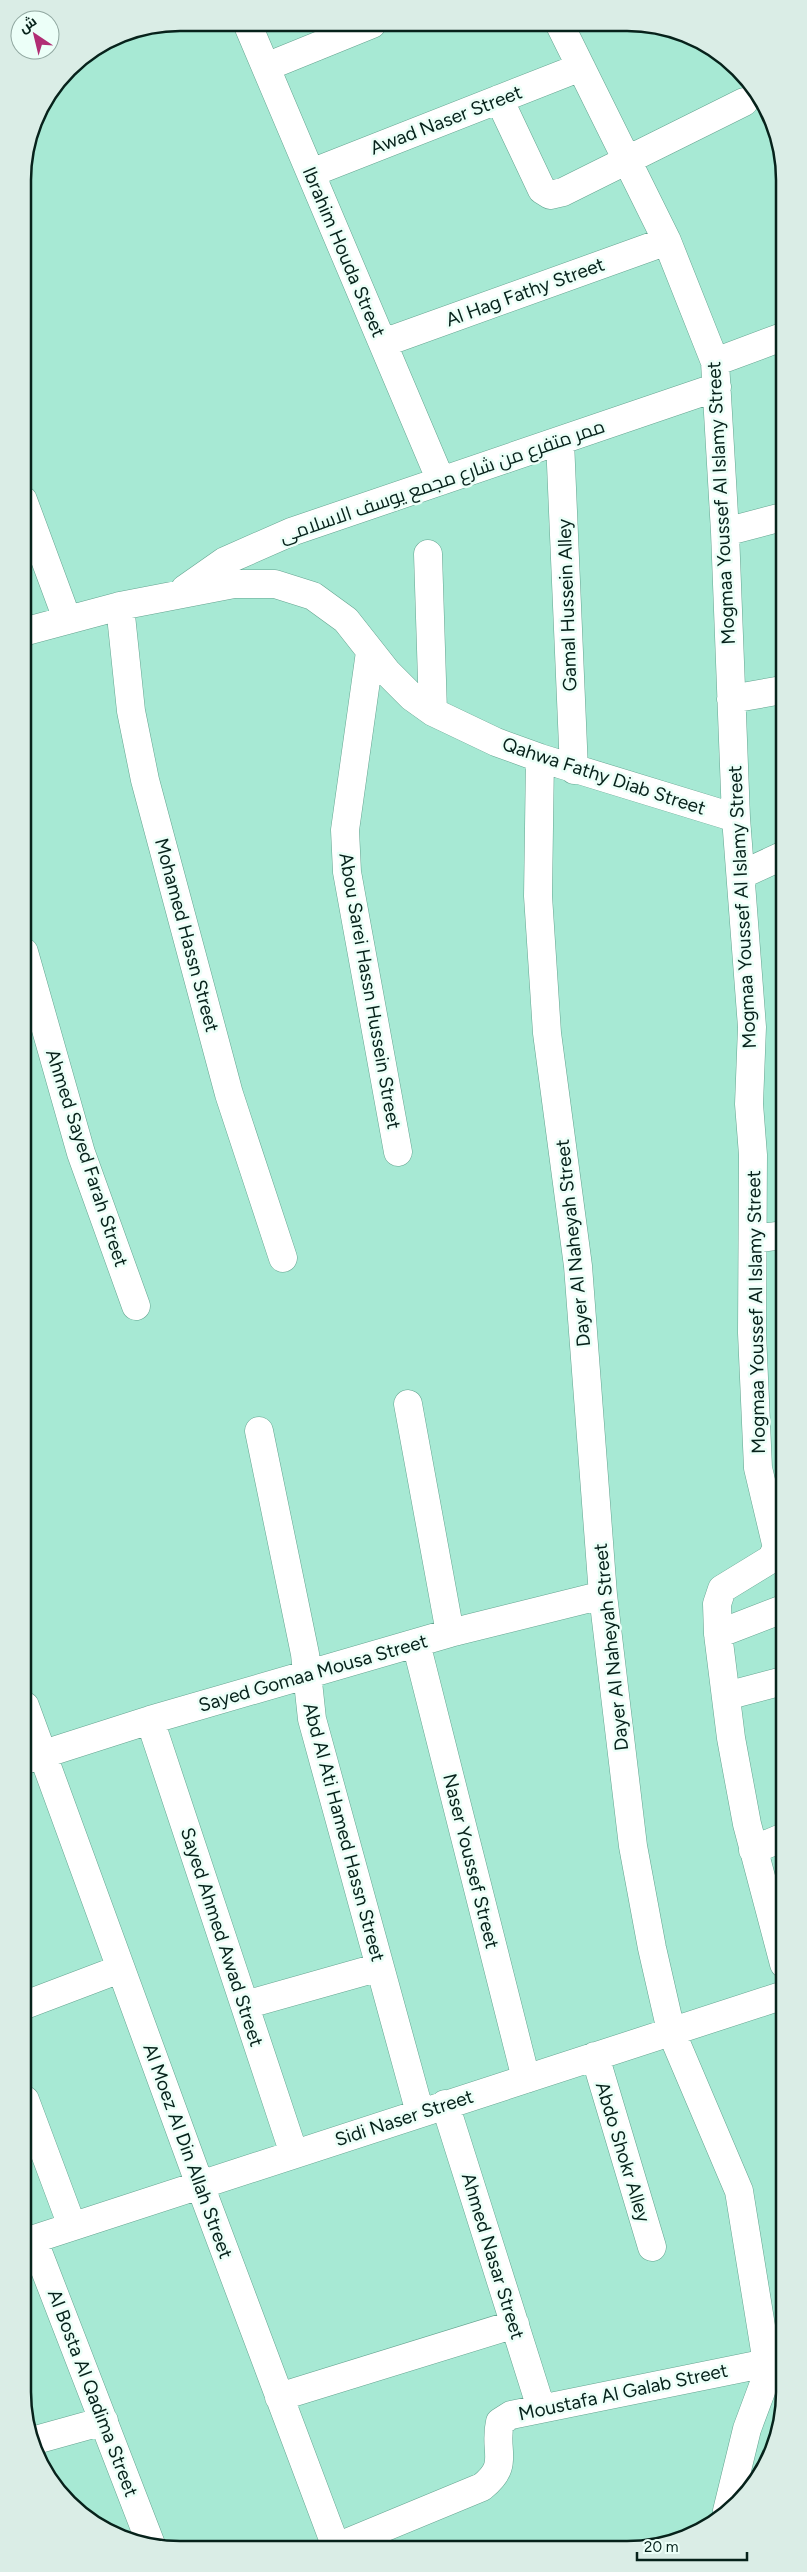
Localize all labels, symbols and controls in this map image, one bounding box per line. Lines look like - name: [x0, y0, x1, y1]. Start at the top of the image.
- north arrow: [10, 10, 60, 60]
- text: ش: [16, 13, 40, 37]
- street label: Awad Naser Street: [367, 80, 525, 160]
- street label: Ibrahim Houda Street: [298, 163, 390, 341]
- street label: Al Hag Fathy Street: [443, 253, 607, 331]
- street label: Mogmaa Youssef Al Islamy Street: [702, 361, 740, 645]
- street label: ممر متفرع من شارع مجمع يوسف الاسلامى: [276, 414, 608, 549]
- street label: Gamal Hussein Alley: [552, 518, 582, 692]
- street label: Qahwa Fathy Diab Street: [499, 732, 709, 820]
- street label: Mogmaa Youssef Al Islamy Street: [723, 765, 761, 1049]
- street label: Mohamed Hassn Street: [150, 835, 224, 1035]
- street label: Abou Sarei Hassn Hussein Street: [334, 851, 406, 1131]
- street label: Ahmed Sayed Farah Street: [41, 1046, 133, 1270]
- street label: Dayer Al Naheyah Street: [551, 1138, 595, 1348]
- street label: Mogmaa Youssef Al Islamy Street: [742, 1170, 770, 1454]
- street label: Dayer Al Naheyah Street: [589, 1542, 633, 1752]
- street label: Sayed Gomaa Mousa Street: [196, 1629, 430, 1717]
- street label: Abd Al Ati Hamed Hassn Street: [298, 1700, 390, 1964]
- street label: Naser Youssef Street: [438, 1771, 504, 1951]
- street label: Sayed Ahmed Awad Street: [176, 1825, 268, 2049]
- street label: Al Moez Al Din Allah Street: [138, 2040, 238, 2262]
- street label: Abdo Shokr Alley: [591, 2079, 655, 2225]
- street label: Sidi Naser Street: [332, 2085, 476, 2151]
- street label: Ahmed Nasar Street: [457, 2170, 529, 2342]
- street label: Al Bosta Al Qadima Street: [43, 2286, 143, 2500]
- street label: Moustafa Al Galab Street: [516, 2359, 730, 2425]
- scale bar: [637, 2530, 747, 2562]
- text: 20 m: [644, 2538, 678, 2556]

